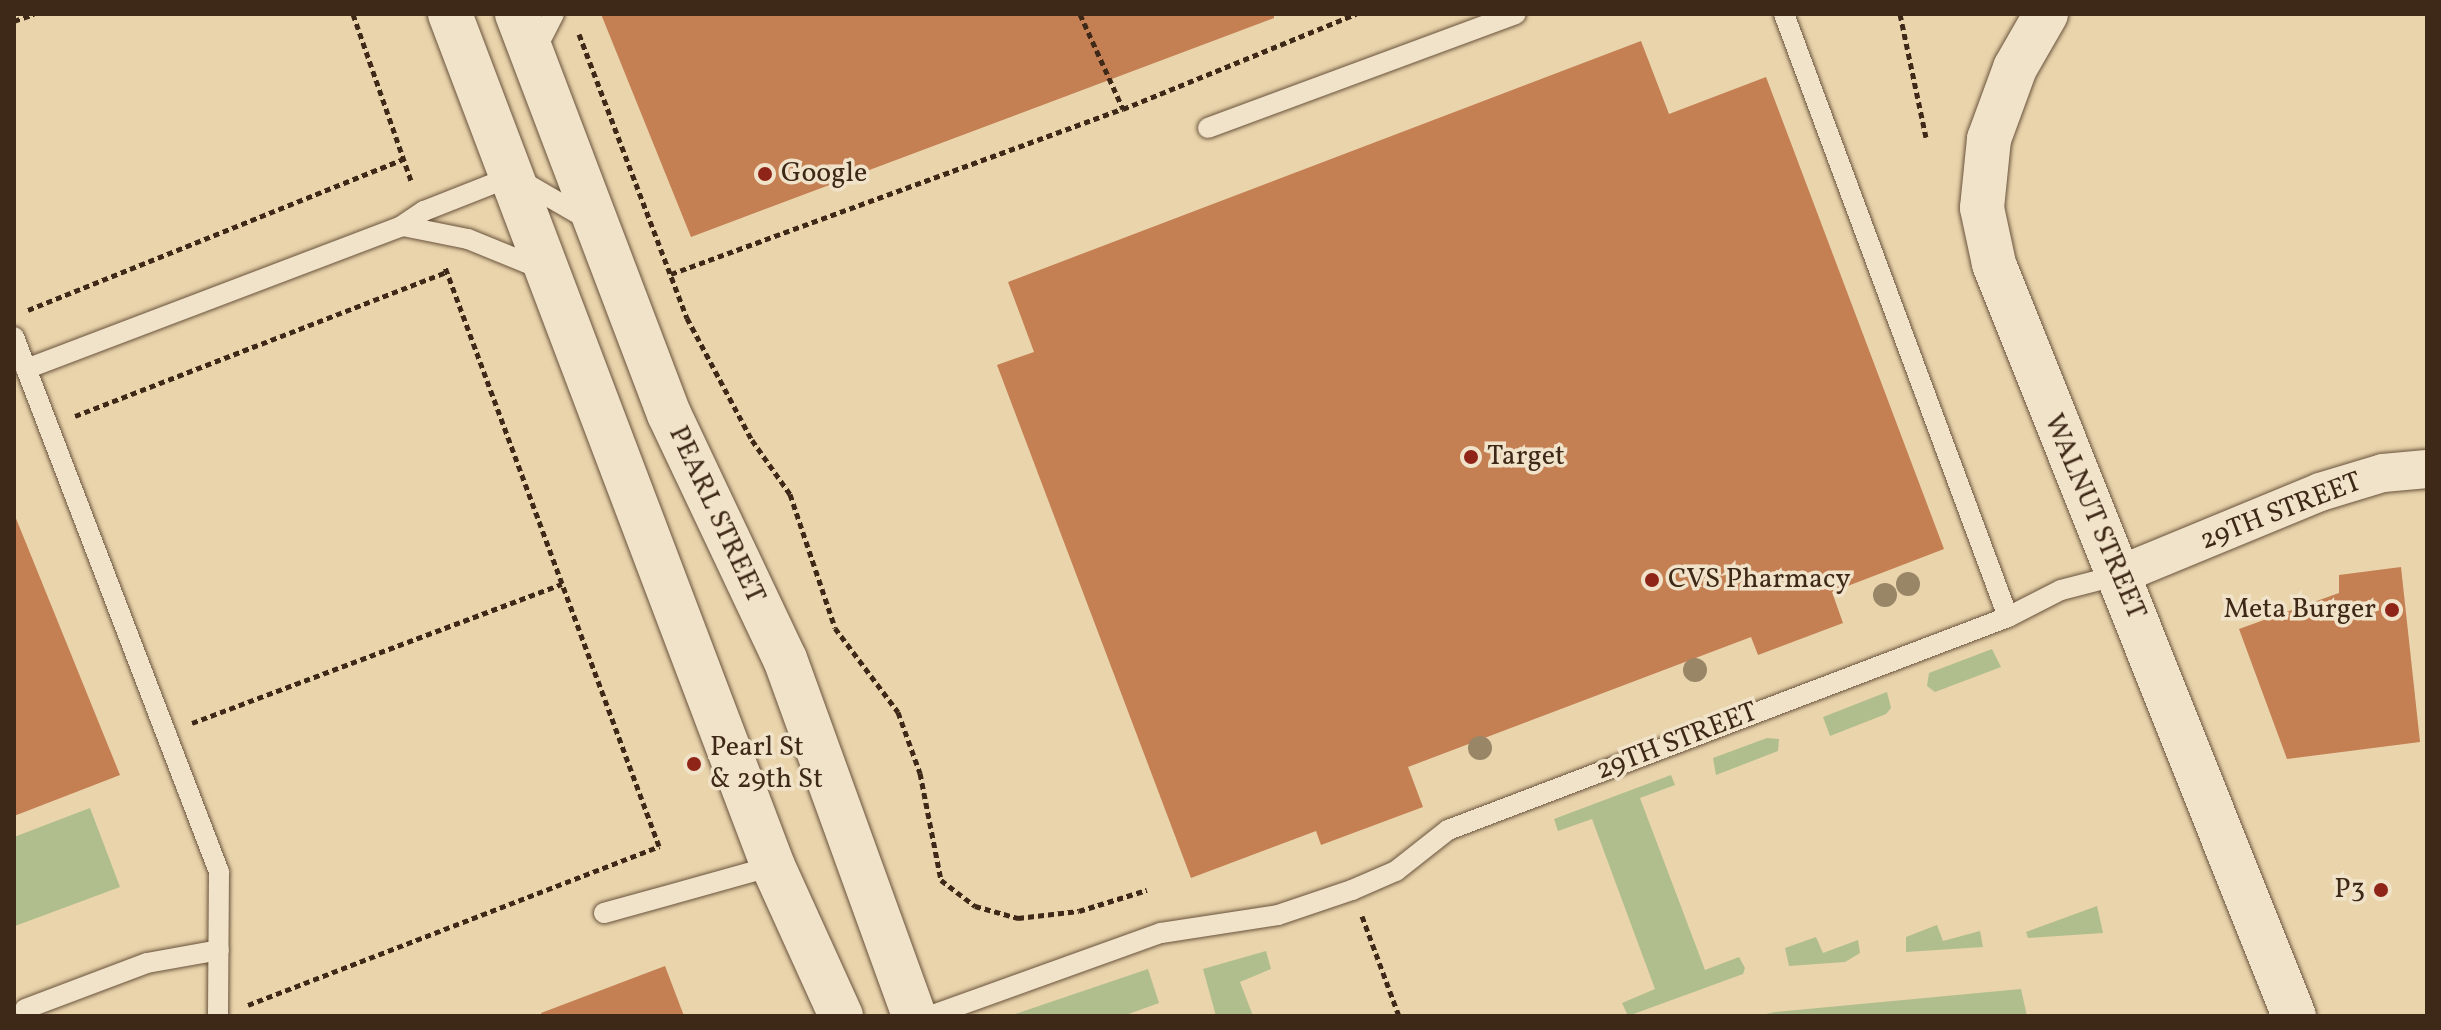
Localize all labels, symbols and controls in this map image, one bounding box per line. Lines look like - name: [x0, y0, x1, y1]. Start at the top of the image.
- place label: Google: [781, 157, 867, 191]
- marker: Google: [756, 165, 774, 183]
- street label: WALNUT STREET: [2035, 409, 2153, 625]
- street label: PEARL STREET: [660, 421, 772, 609]
- place label: Target: [1487, 440, 1565, 474]
- marker: Target: [1462, 448, 1480, 466]
- street label: 29TH STREET: [2196, 466, 2366, 558]
- place label: CVS Pharmacy: [1668, 563, 1851, 597]
- marker: CVS Pharmacy: [1643, 571, 1661, 589]
- place label: Meta Burger: [2224, 593, 2376, 627]
- marker: Meta Burger: [2383, 601, 2401, 619]
- street label: 29TH STREET: [1592, 696, 1762, 788]
- place label: Pearl St & 29th St: [710, 731, 823, 797]
- marker: Pearl St & 29th St: [685, 755, 703, 773]
- place label: P3: [2334, 873, 2365, 907]
- marker: P3: [2372, 881, 2390, 899]

